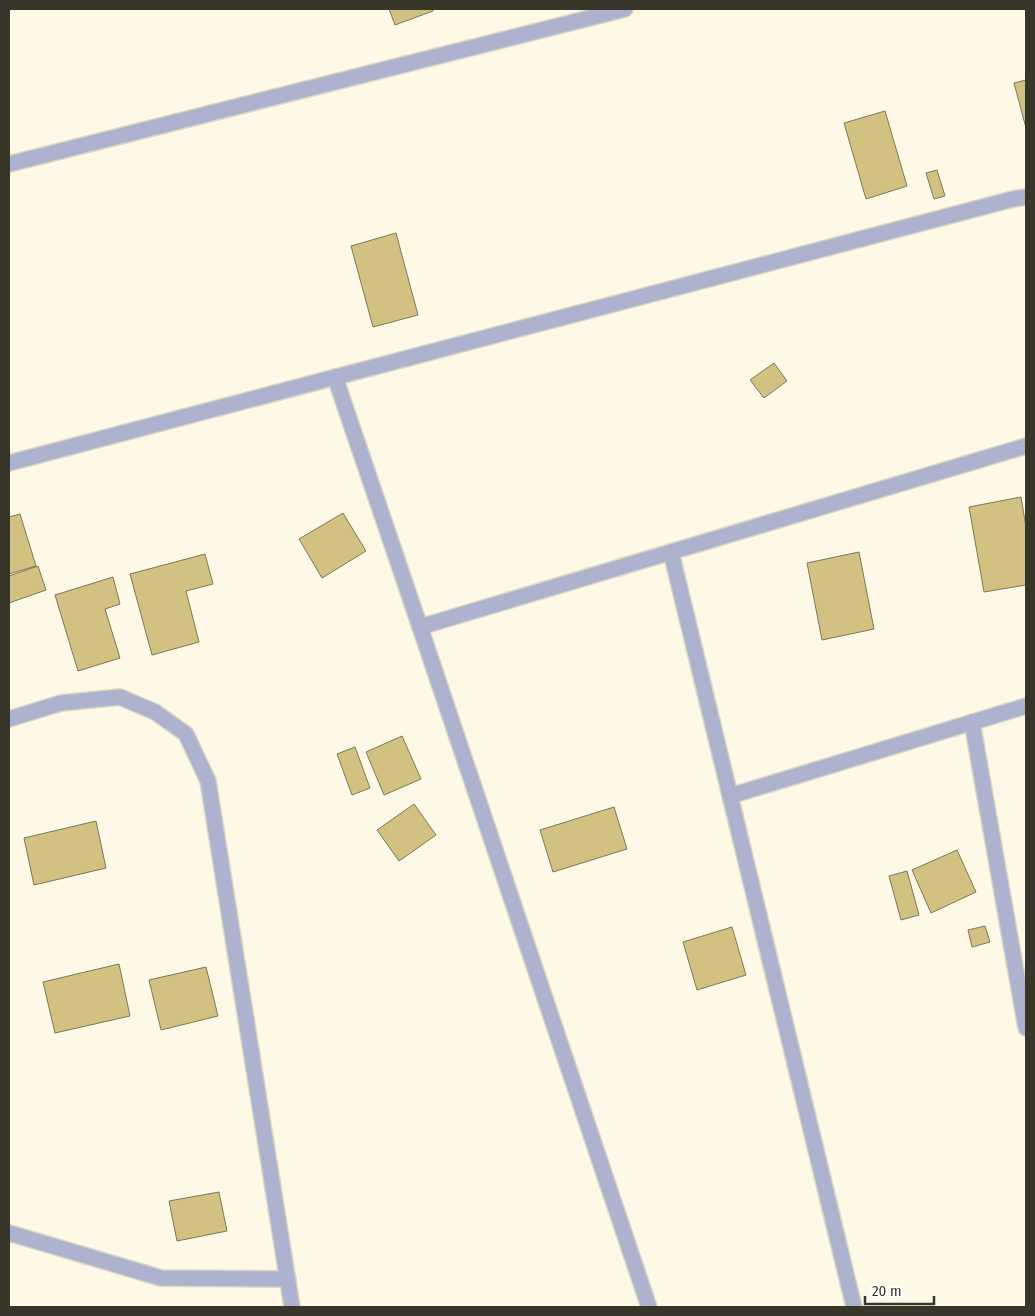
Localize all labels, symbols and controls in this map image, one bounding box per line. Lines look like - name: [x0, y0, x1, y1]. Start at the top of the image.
- scale bar: [865, 1274, 934, 1306]
- text: 20 m: [872, 1282, 902, 1300]

